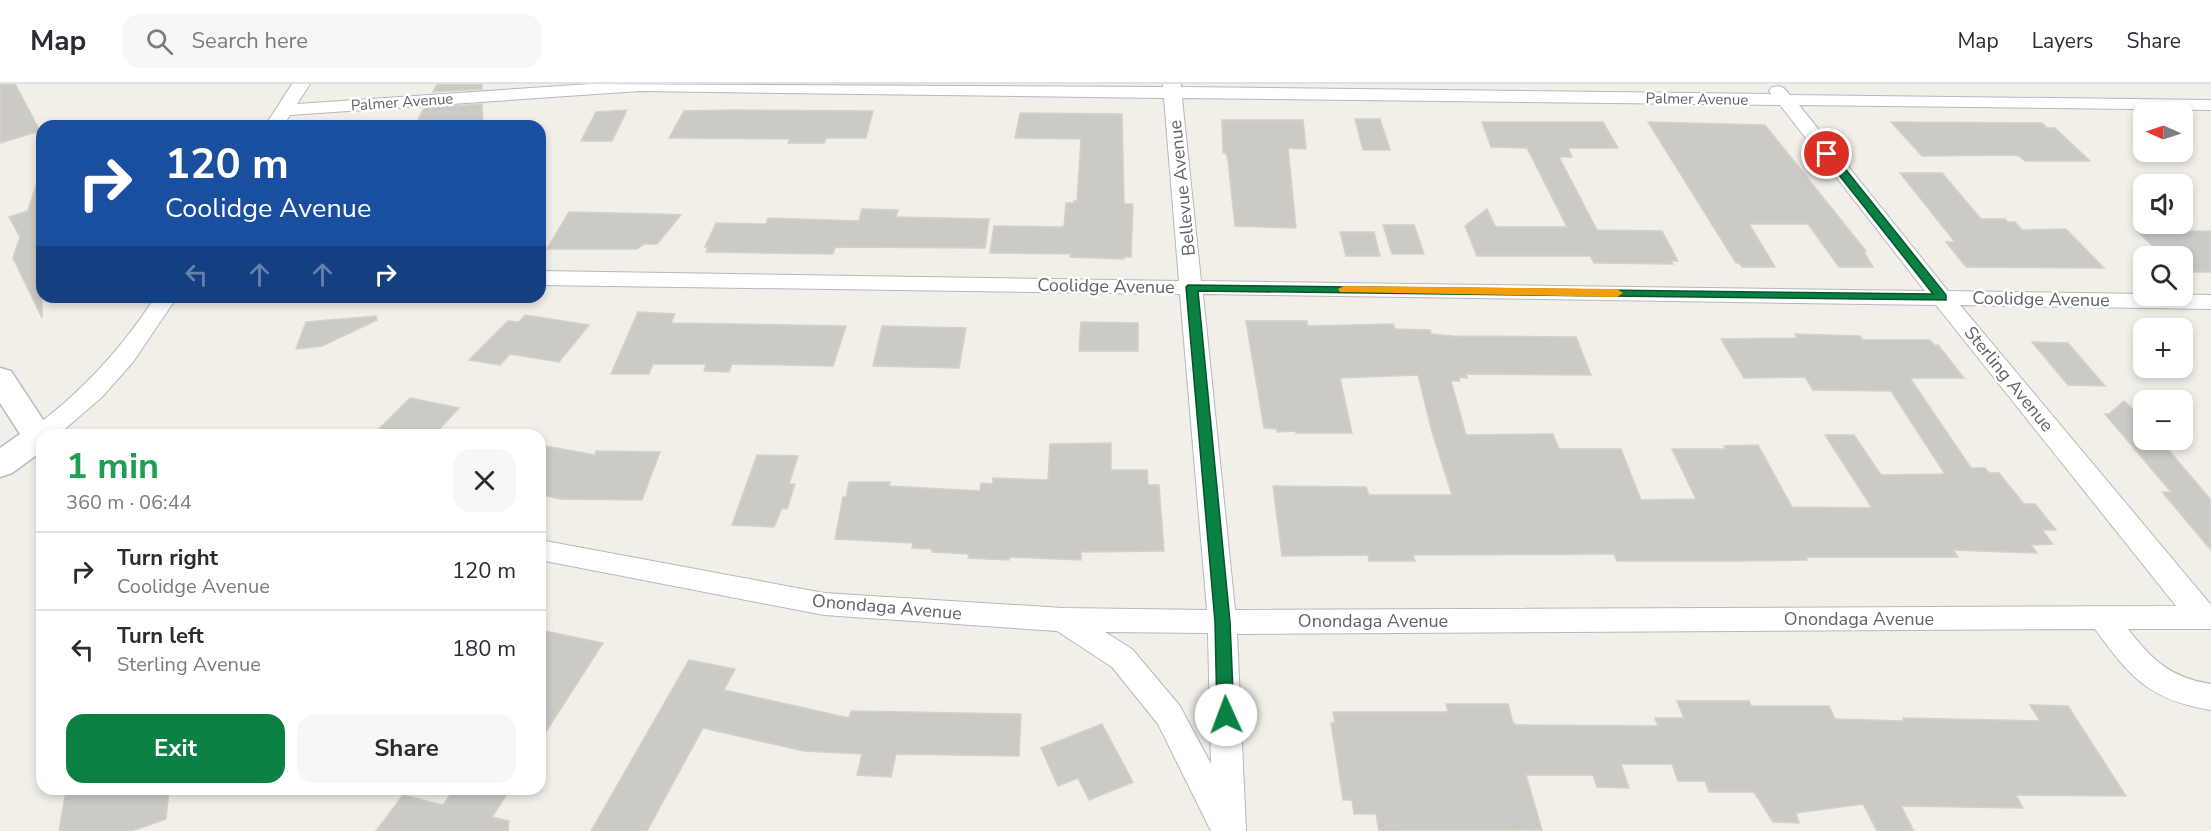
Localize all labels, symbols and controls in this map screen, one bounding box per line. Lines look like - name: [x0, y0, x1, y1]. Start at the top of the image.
- search box: [122, 14, 542, 68]
- text: Map: [30, 22, 86, 60]
- icon: search: [143, 25, 176, 58]
- text: Search here: [191, 26, 308, 56]
- text: Map: [1957, 27, 1999, 55]
- text: Layers: [2032, 27, 2093, 55]
- text: Share: [2126, 27, 2181, 55]
- street label: Palmer Avenue: [350, 88, 454, 116]
- street label: Palmer Avenue: [1646, 88, 1748, 110]
- north arrow: [2133, 102, 2193, 162]
- map controls: [2133, 102, 2193, 450]
- street label: Bellevue Avenue: [1163, 119, 1201, 257]
- pin: [1801, 128, 1852, 179]
- text: 120 m: [165, 136, 289, 193]
- icon: arrive: [1810, 137, 1843, 170]
- icon: right: [66, 144, 144, 222]
- button: sound: [2133, 174, 2193, 234]
- text: Coolidge Avenue: [165, 190, 371, 227]
- button: search: [2133, 246, 2193, 306]
- icon: left: [180, 258, 213, 291]
- icon: ahead: [243, 258, 276, 291]
- icon: ahead: [306, 258, 339, 291]
- icon: right: [369, 258, 402, 291]
- street label: Coolidge Avenue: [1037, 273, 1175, 299]
- street label: Coolidge Avenue: [1972, 286, 2110, 312]
- button: +: [2133, 318, 2193, 378]
- street label: Sterling Avenue: [1959, 321, 2059, 437]
- button: −: [2133, 390, 2193, 450]
- text: 1 min: [66, 442, 159, 491]
- button: close: [453, 449, 516, 512]
- text: 360 m · 06:44: [66, 489, 192, 516]
- text: Turn right: [117, 543, 218, 573]
- icon: right: [66, 555, 99, 588]
- text: 120 m: [452, 556, 516, 586]
- text: Coolidge Avenue: [117, 573, 270, 600]
- street label: Onondaga Avenue: [811, 588, 963, 626]
- street label: Onondaga Avenue: [1784, 607, 1934, 631]
- street label: Onondaga Avenue: [1298, 609, 1448, 633]
- text: Turn left: [117, 621, 204, 651]
- icon: left: [66, 633, 99, 666]
- text: 180 m: [452, 634, 516, 664]
- text: Sterling Avenue: [117, 651, 261, 678]
- position arrow: [1194, 683, 1258, 747]
- button: Exit: [66, 714, 285, 783]
- button: Share: [297, 714, 516, 783]

